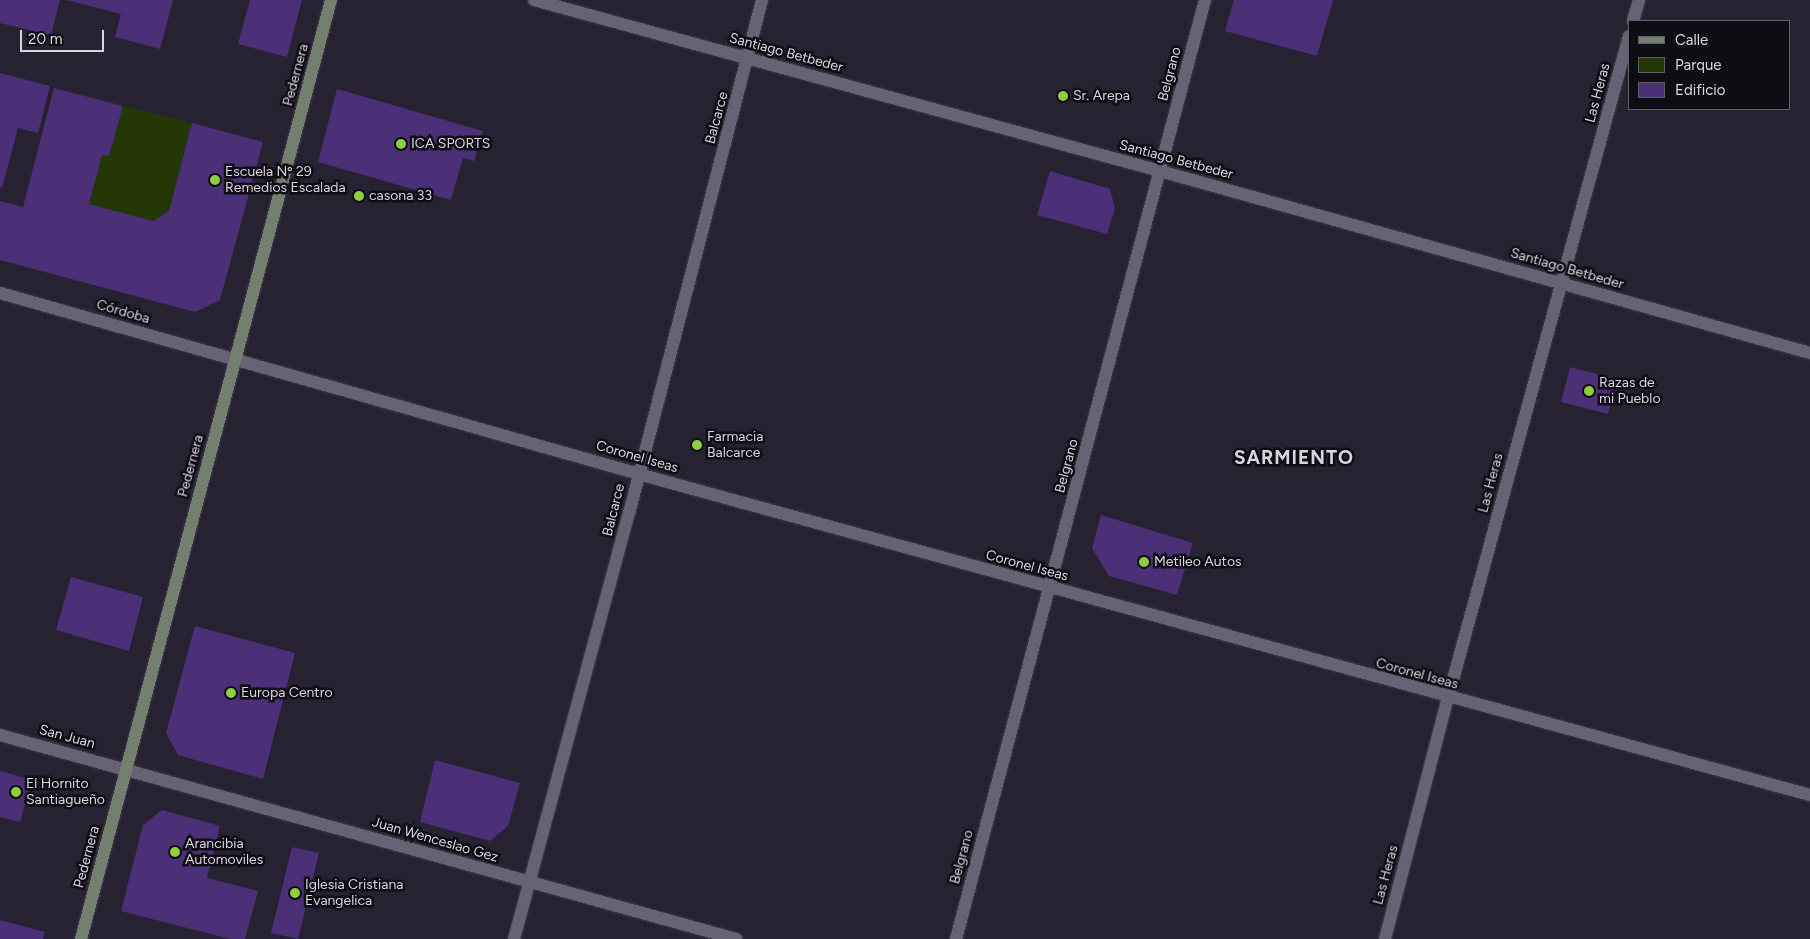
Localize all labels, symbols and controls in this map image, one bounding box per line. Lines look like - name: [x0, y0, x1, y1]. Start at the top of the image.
- scale bar: [22, 20, 106, 52]
- legend: [1628, 20, 1790, 110]
- text: 20 m: [28, 30, 62, 48]
- street label: Santiago Betbeder: [727, 30, 845, 76]
- text: Calle: [1675, 31, 1708, 49]
- street label: Pedernera: [280, 42, 312, 108]
- street label: Belgrano: [1155, 45, 1185, 103]
- text: Parque: [1675, 56, 1722, 74]
- street label: Las Heras: [1582, 61, 1614, 125]
- text: Edificio: [1675, 81, 1725, 99]
- place label: Sr. Arepa: [1073, 88, 1130, 104]
- street label: Balcarce: [702, 90, 732, 146]
- marker: Sr. Arepa: [1057, 90, 1069, 102]
- place label: ICA SPORTS: [411, 136, 490, 152]
- street label: Santiago Betbeder: [1117, 137, 1235, 183]
- marker: ICA SPORTS: [395, 138, 407, 150]
- place label: Escuela Nº 29 Remedios Escalada: [225, 164, 346, 196]
- marker: Escuela Nº 29 Remedios Escalada: [209, 174, 221, 186]
- place label: casona 33: [369, 188, 432, 204]
- marker: casona 33: [353, 190, 365, 202]
- street label: Santiago Betbeder: [1508, 245, 1626, 293]
- street label: Córdoba: [94, 296, 152, 328]
- place label: Razas de mi Pueblo: [1599, 375, 1661, 408]
- marker: Razas de mi Pueblo: [1583, 385, 1595, 397]
- place label: Farmacia Balcarce: [707, 429, 763, 462]
- street label: Pedernera: [175, 433, 207, 499]
- street label: Coronel Iseas: [594, 437, 680, 477]
- street label: Belgrano: [1052, 437, 1082, 495]
- marker: Farmacia Balcarce: [691, 439, 703, 451]
- district label: SARMIENTO: [1233, 447, 1355, 469]
- street label: Las Heras: [1475, 451, 1507, 515]
- street label: Balcarce: [599, 482, 629, 538]
- street label: Coronel Iseas: [984, 547, 1070, 585]
- place label: Metileo Autos: [1154, 554, 1242, 570]
- marker: Metileo Autos: [1138, 556, 1150, 568]
- street label: Coronel Iseas: [1374, 655, 1460, 693]
- place label: Europa Centro: [241, 685, 333, 701]
- marker: Europa Centro: [225, 687, 237, 699]
- street label: San Juan: [37, 722, 97, 752]
- place label: El Hornito Santiagueño: [26, 776, 105, 809]
- marker: El Hornito Santiagueño: [10, 786, 22, 798]
- street label: Juan Wenceslao Gez: [370, 814, 500, 866]
- street label: Pedernera: [71, 824, 103, 890]
- street label: Belgrano: [947, 828, 977, 886]
- place label: Arancibia Automoviles: [185, 836, 263, 869]
- street label: Las Heras: [1370, 843, 1402, 907]
- marker: Arancibia Automoviles: [169, 846, 181, 858]
- place label: Iglesia Cristiana Evangelica: [305, 877, 403, 910]
- marker: Iglesia Cristiana Evangelica: [289, 887, 301, 899]

